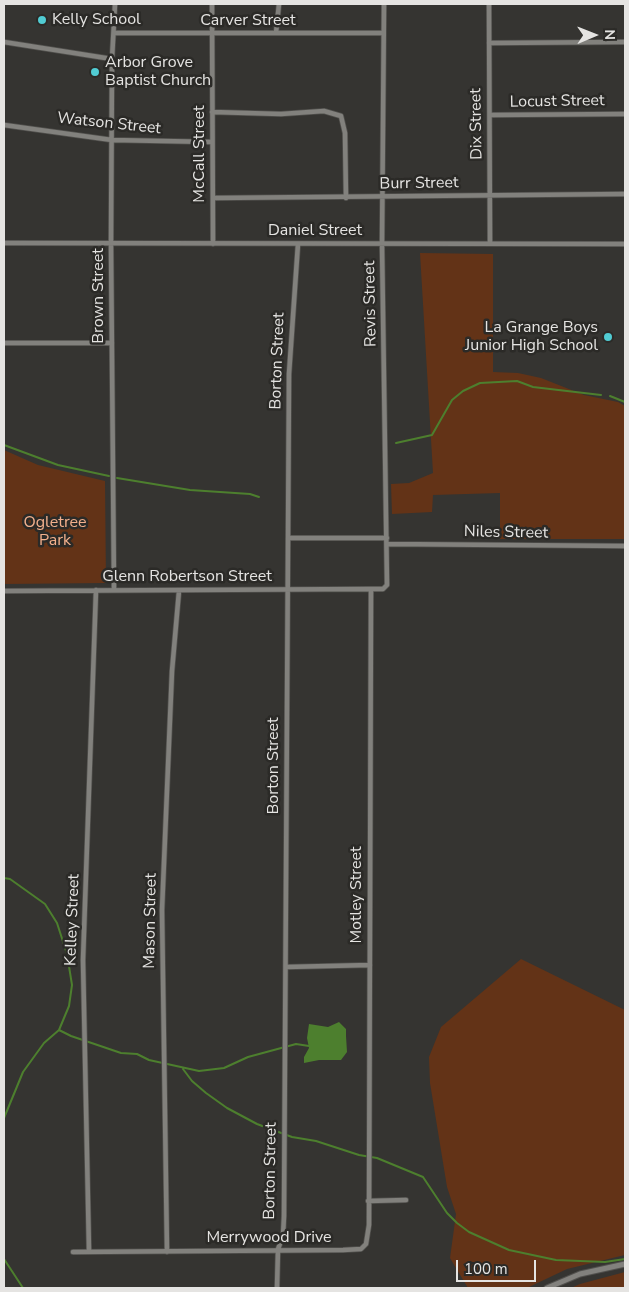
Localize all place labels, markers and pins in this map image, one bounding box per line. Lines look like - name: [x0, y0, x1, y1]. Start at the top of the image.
- place label: Kelly School: [52, 10, 141, 30]
- marker: Kelly School: [36, 14, 48, 26]
- place label: Arbor Grove Baptist Church: [105, 53, 211, 91]
- marker: Arbor Grove Baptist Church: [89, 66, 101, 78]
- place label: La Grange Boys Junior High School: [465, 318, 598, 356]
- marker: La Grange Boys Junior High School: [602, 331, 614, 343]

